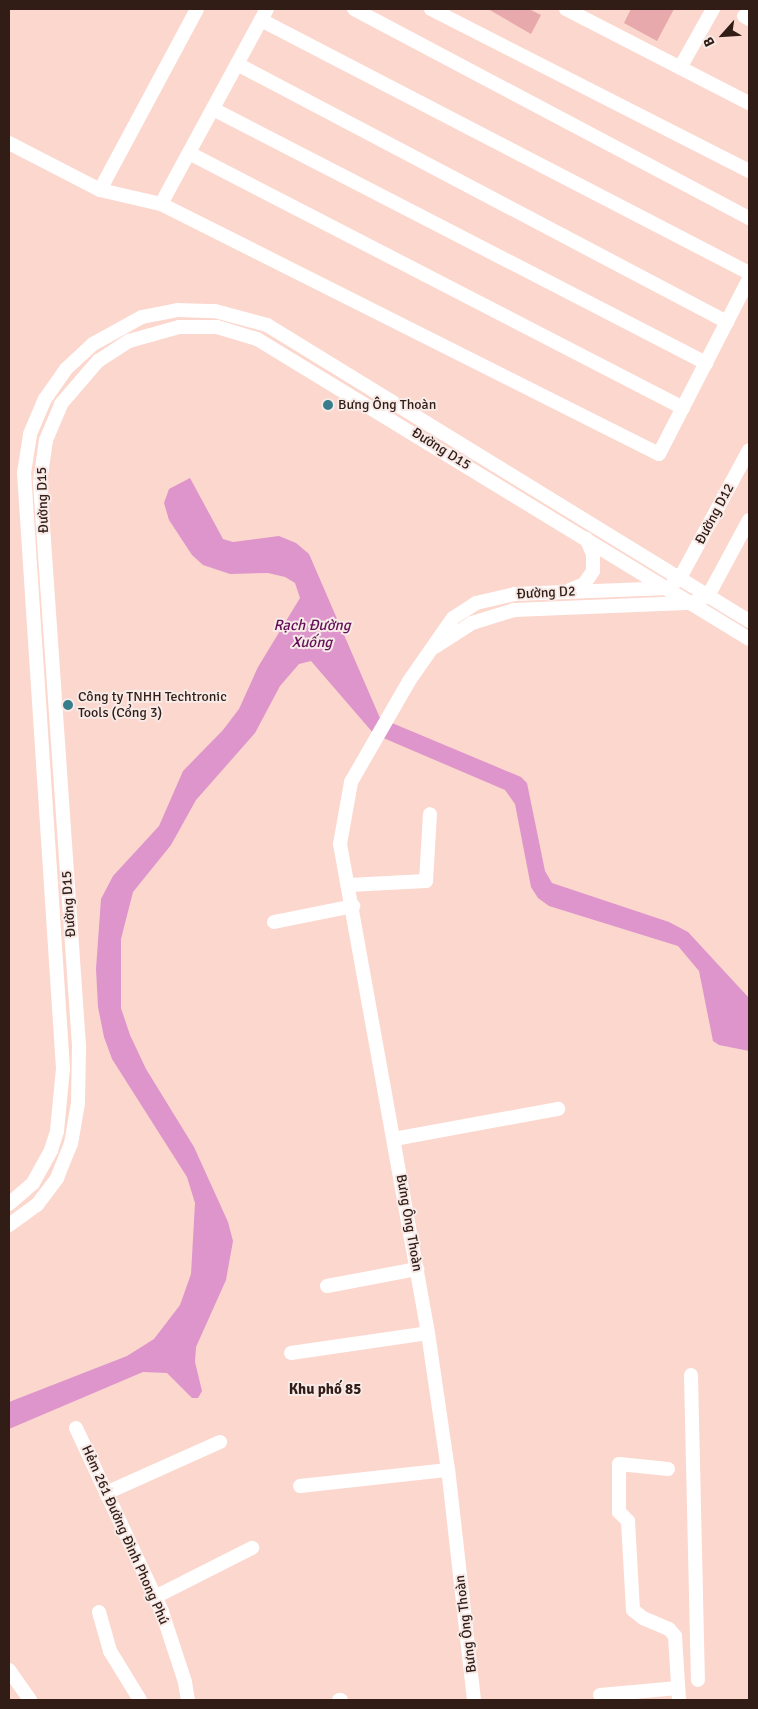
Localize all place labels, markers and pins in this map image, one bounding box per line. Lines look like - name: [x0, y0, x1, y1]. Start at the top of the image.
- place label: Bưng Ông Thoàn: [338, 397, 436, 413]
- marker: Bưng Ông Thoàn: [322, 399, 334, 411]
- place label: Công ty TNHH Techtronic Tools (Cổng 3): [78, 689, 227, 722]
- marker: Công ty TNHH Techtronic Tools (Cổng 3): [62, 699, 74, 711]

